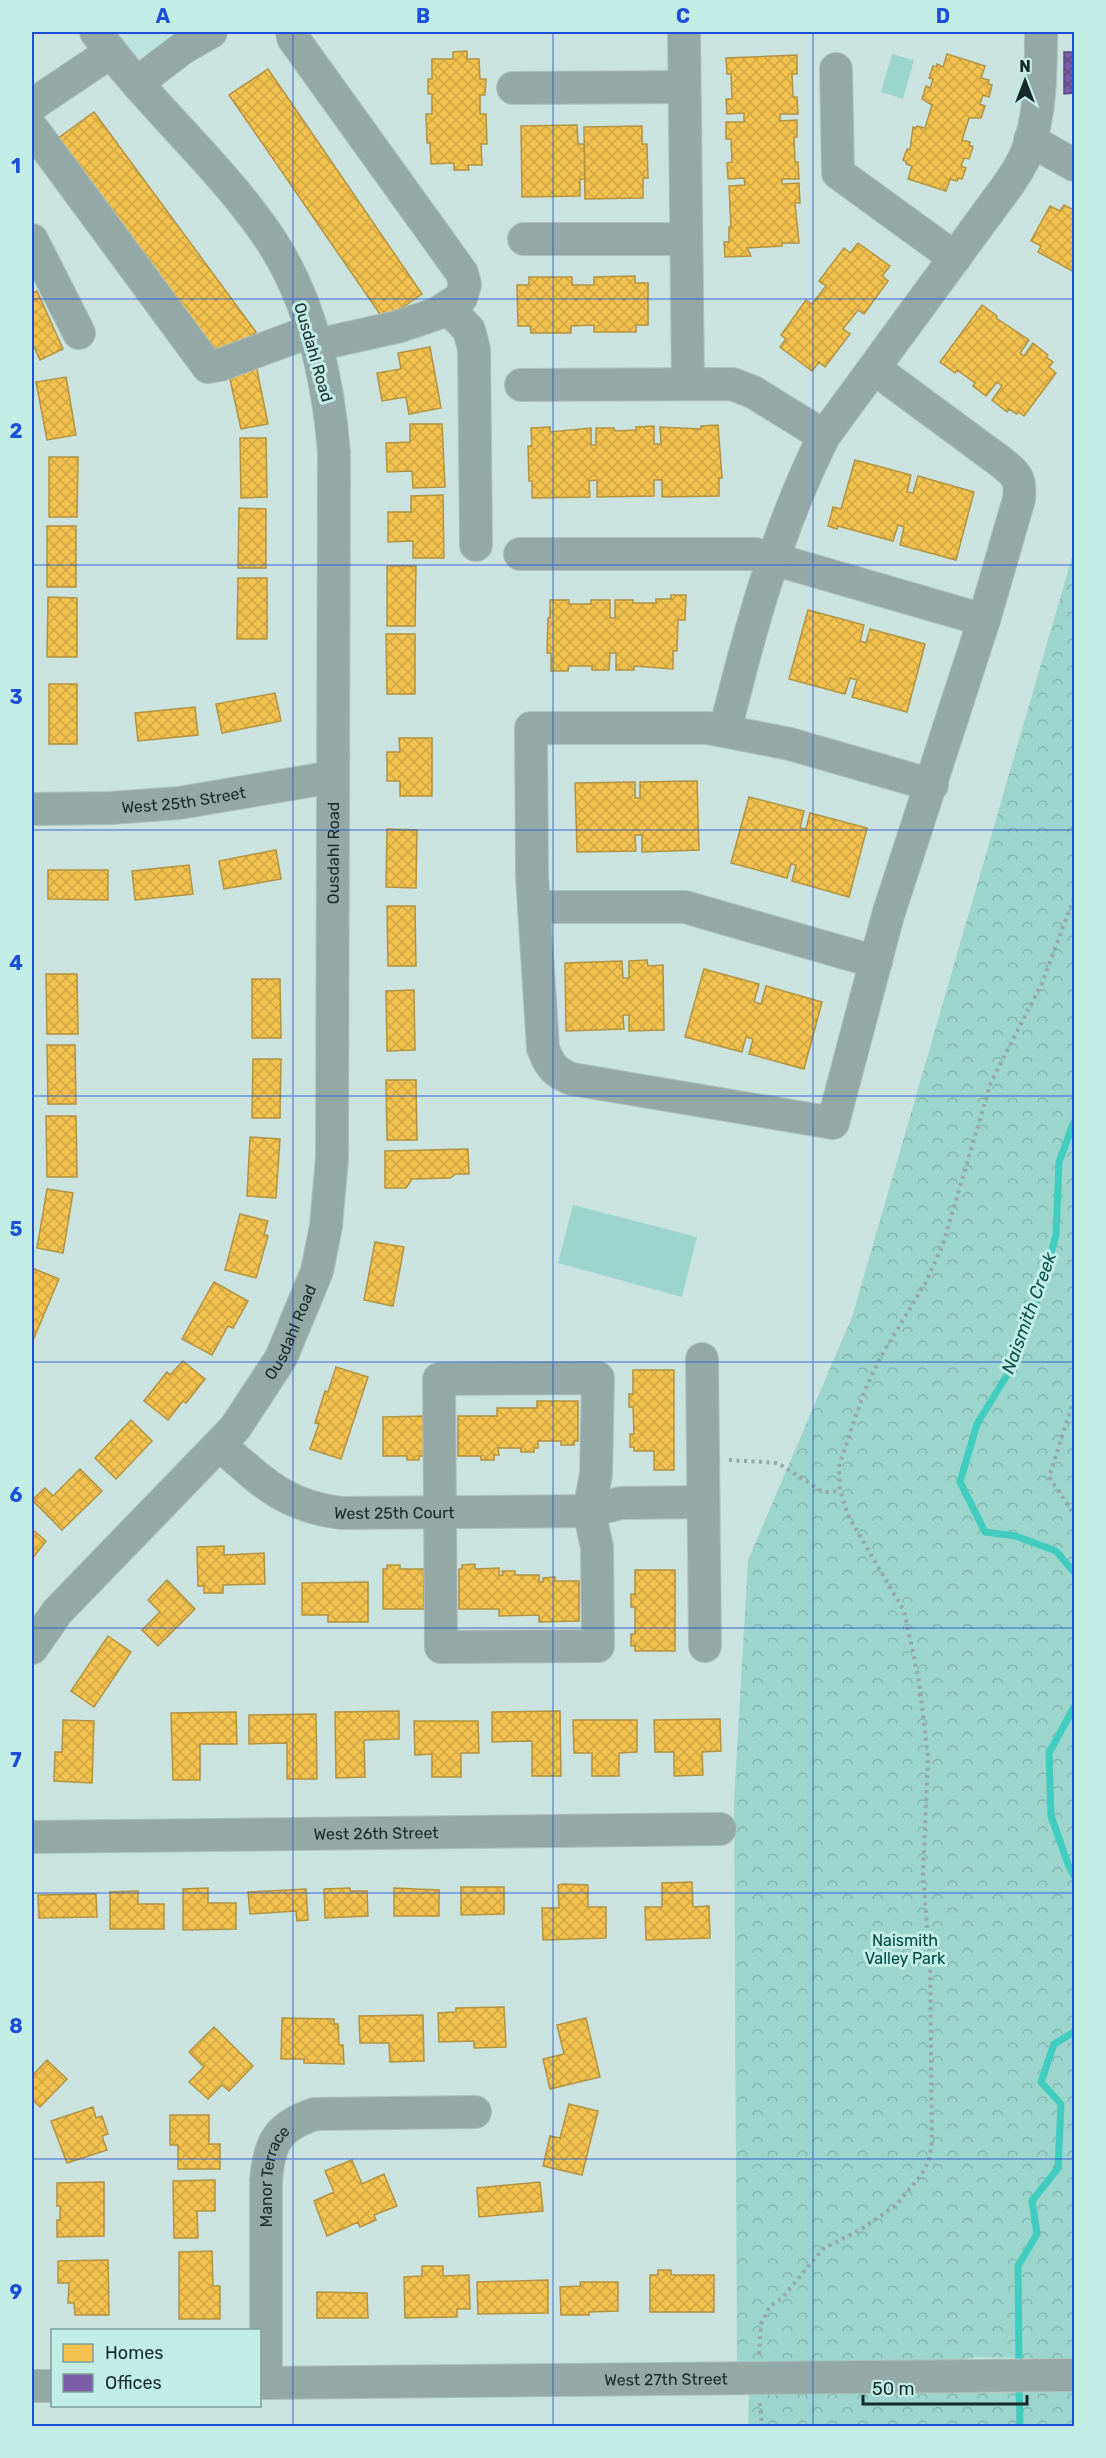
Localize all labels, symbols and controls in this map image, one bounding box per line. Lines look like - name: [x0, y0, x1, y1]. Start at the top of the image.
- text: A: [156, 4, 171, 28]
- text: B: [416, 4, 430, 28]
- text: C: [676, 4, 690, 28]
- text: D: [936, 4, 950, 28]
- north arrow: [995, 51, 1055, 111]
- text: N: [1019, 57, 1031, 76]
- text: 1: [11, 154, 21, 178]
- street label: Ousdahl Road: [290, 300, 337, 404]
- text: 2: [10, 419, 23, 443]
- text: 3: [9, 685, 23, 709]
- street label: West 25th Street: [121, 783, 247, 817]
- street label: Ousdahl Road: [324, 802, 343, 904]
- text: 4: [9, 951, 23, 975]
- text: 5: [10, 1217, 23, 1241]
- water label: Naismith Creek: [997, 1249, 1061, 1377]
- street label: Ousdahl Road: [260, 1282, 320, 1383]
- text: 6: [9, 1483, 23, 1507]
- street label: West 25th Court: [333, 1503, 455, 1524]
- text: 7: [10, 1748, 22, 1772]
- street label: West 26th Street: [313, 1823, 439, 1844]
- park label: Naismith Valley Park: [865, 1931, 946, 1968]
- text: 8: [9, 2014, 23, 2038]
- street label: Manor Terrace: [257, 2121, 293, 2228]
- text: 9: [10, 2280, 23, 2304]
- legend: [51, 2329, 261, 2407]
- text: Homes: [105, 2342, 163, 2364]
- scale bar: [863, 2368, 1026, 2406]
- street label: West 27th Street: [604, 2369, 728, 2390]
- text: Offices: [105, 2372, 162, 2394]
- text: 50 m: [872, 2378, 915, 2400]

